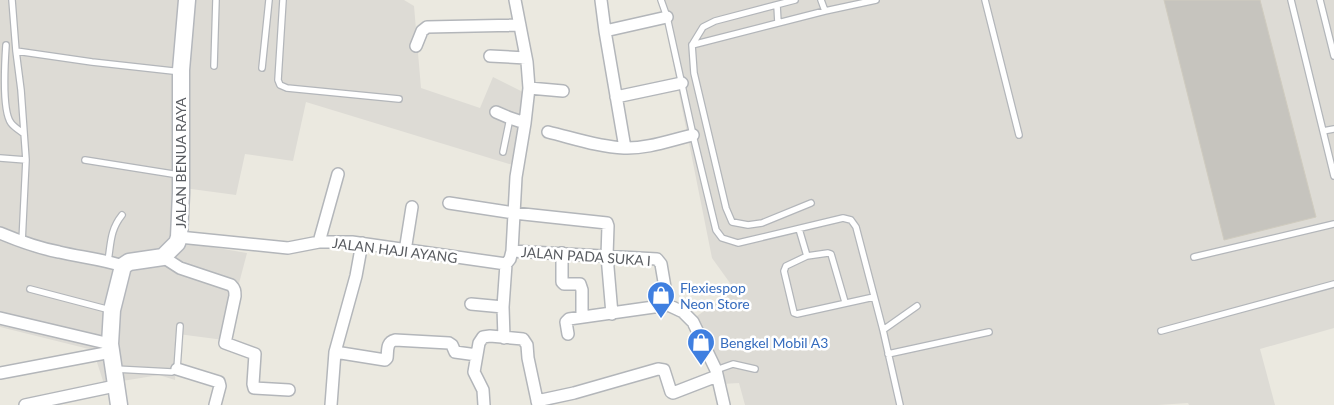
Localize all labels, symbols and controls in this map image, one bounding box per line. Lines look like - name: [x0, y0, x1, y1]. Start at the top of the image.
- street label: JALAN BENUA RAYA: [172, 97, 189, 229]
- street label: JALAN HAJI AYANG: [331, 234, 459, 266]
- street label: JALAN PADA SUKA I: [521, 243, 651, 269]
- place label: Flexiespop Neon Store: [680, 279, 750, 312]
- shop icon: Flexiespop Neon Store: [646, 280, 676, 319]
- shop icon: Bengkel Mobil A3: [686, 327, 716, 366]
- place label: Bengkel Mobil A3: [720, 334, 828, 351]

